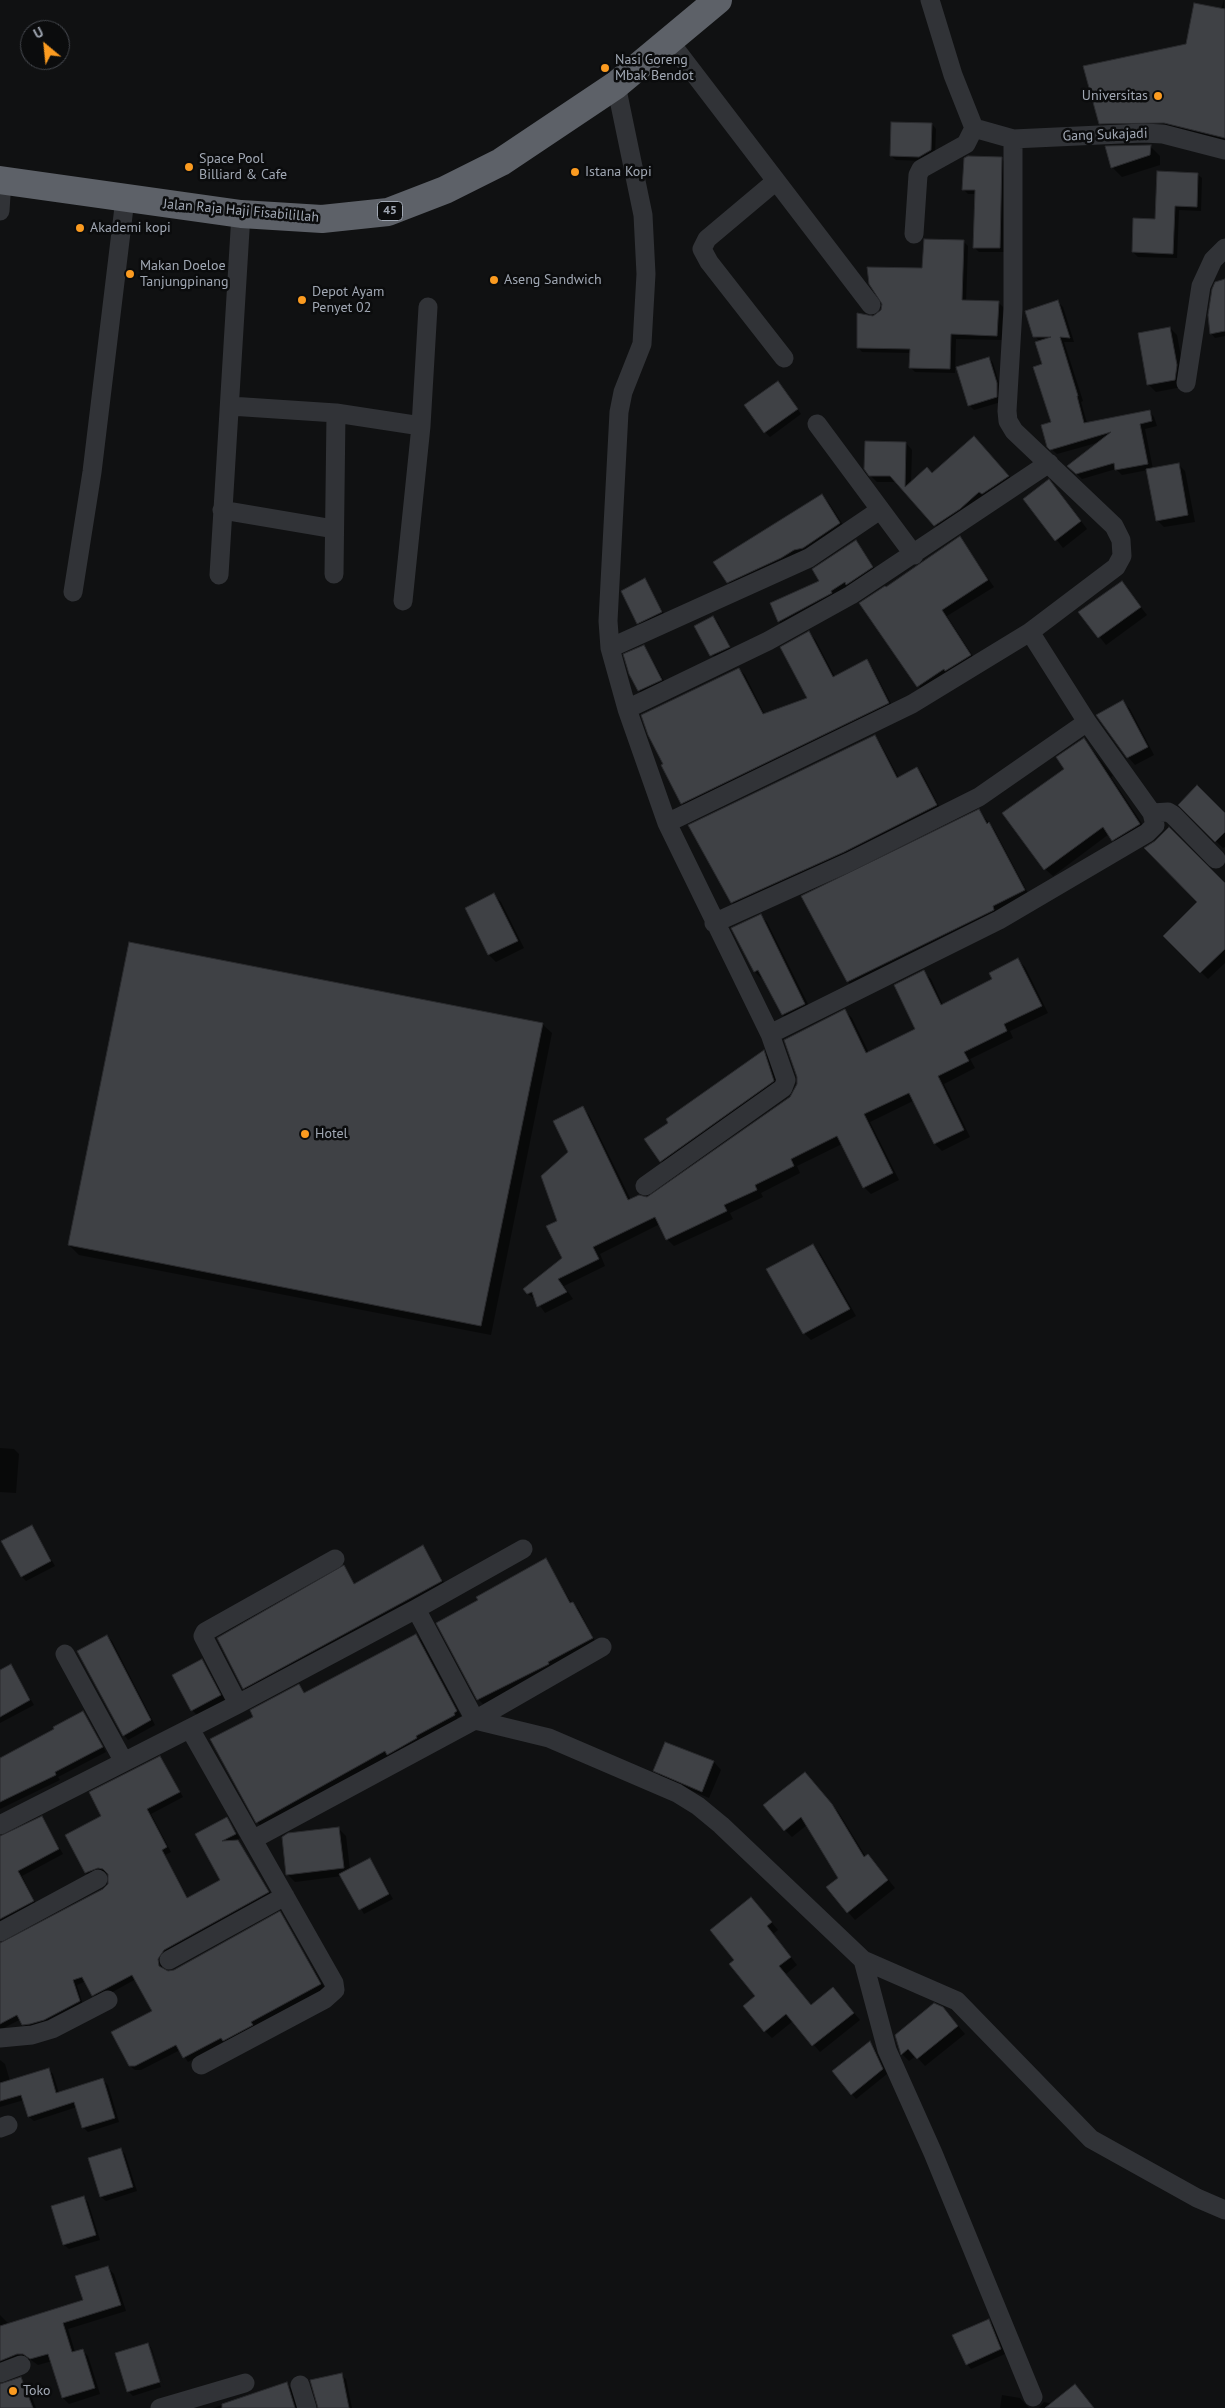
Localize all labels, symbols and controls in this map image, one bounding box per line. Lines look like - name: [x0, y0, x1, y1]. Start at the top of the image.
- north arrow: [20, 20, 70, 70]
- text: U: [30, 23, 47, 43]
- place label: Nasi Goreng Mbak Bendot: [615, 52, 694, 84]
- marker: Nasi Goreng Mbak Bendot: [599, 62, 611, 74]
- place label: Universitas: [1082, 88, 1148, 104]
- marker: Universitas: [1152, 90, 1164, 102]
- street label: Gang Sukajadi: [1062, 125, 1148, 145]
- place label: Space Pool Billiard & Cafe: [199, 151, 287, 184]
- marker: Space Pool Billiard & Cafe: [183, 161, 195, 173]
- place label: Istana Kopi: [585, 164, 652, 180]
- marker: Istana Kopi: [569, 166, 581, 178]
- street label: Jalan Raja Haji Fisabilillah: [162, 196, 320, 226]
- road number: 45: [378, 202, 402, 220]
- place label: Akademi kopi: [90, 220, 171, 236]
- marker: Akademi kopi: [74, 222, 86, 234]
- place label: Makan Doeloe Tanjungpinang: [140, 258, 228, 290]
- marker: Makan Doeloe Tanjungpinang: [124, 268, 136, 280]
- place label: Aseng Sandwich: [504, 272, 602, 288]
- marker: Aseng Sandwich: [488, 274, 500, 286]
- place label: Depot Ayam Penyet 02: [312, 284, 384, 316]
- marker: Depot Ayam Penyet 02: [296, 294, 308, 306]
- place label: Hotel: [315, 1126, 348, 1142]
- marker: Hotel: [299, 1128, 311, 1140]
- place label: Toko: [23, 2383, 51, 2399]
- marker: Toko: [7, 2385, 19, 2397]

